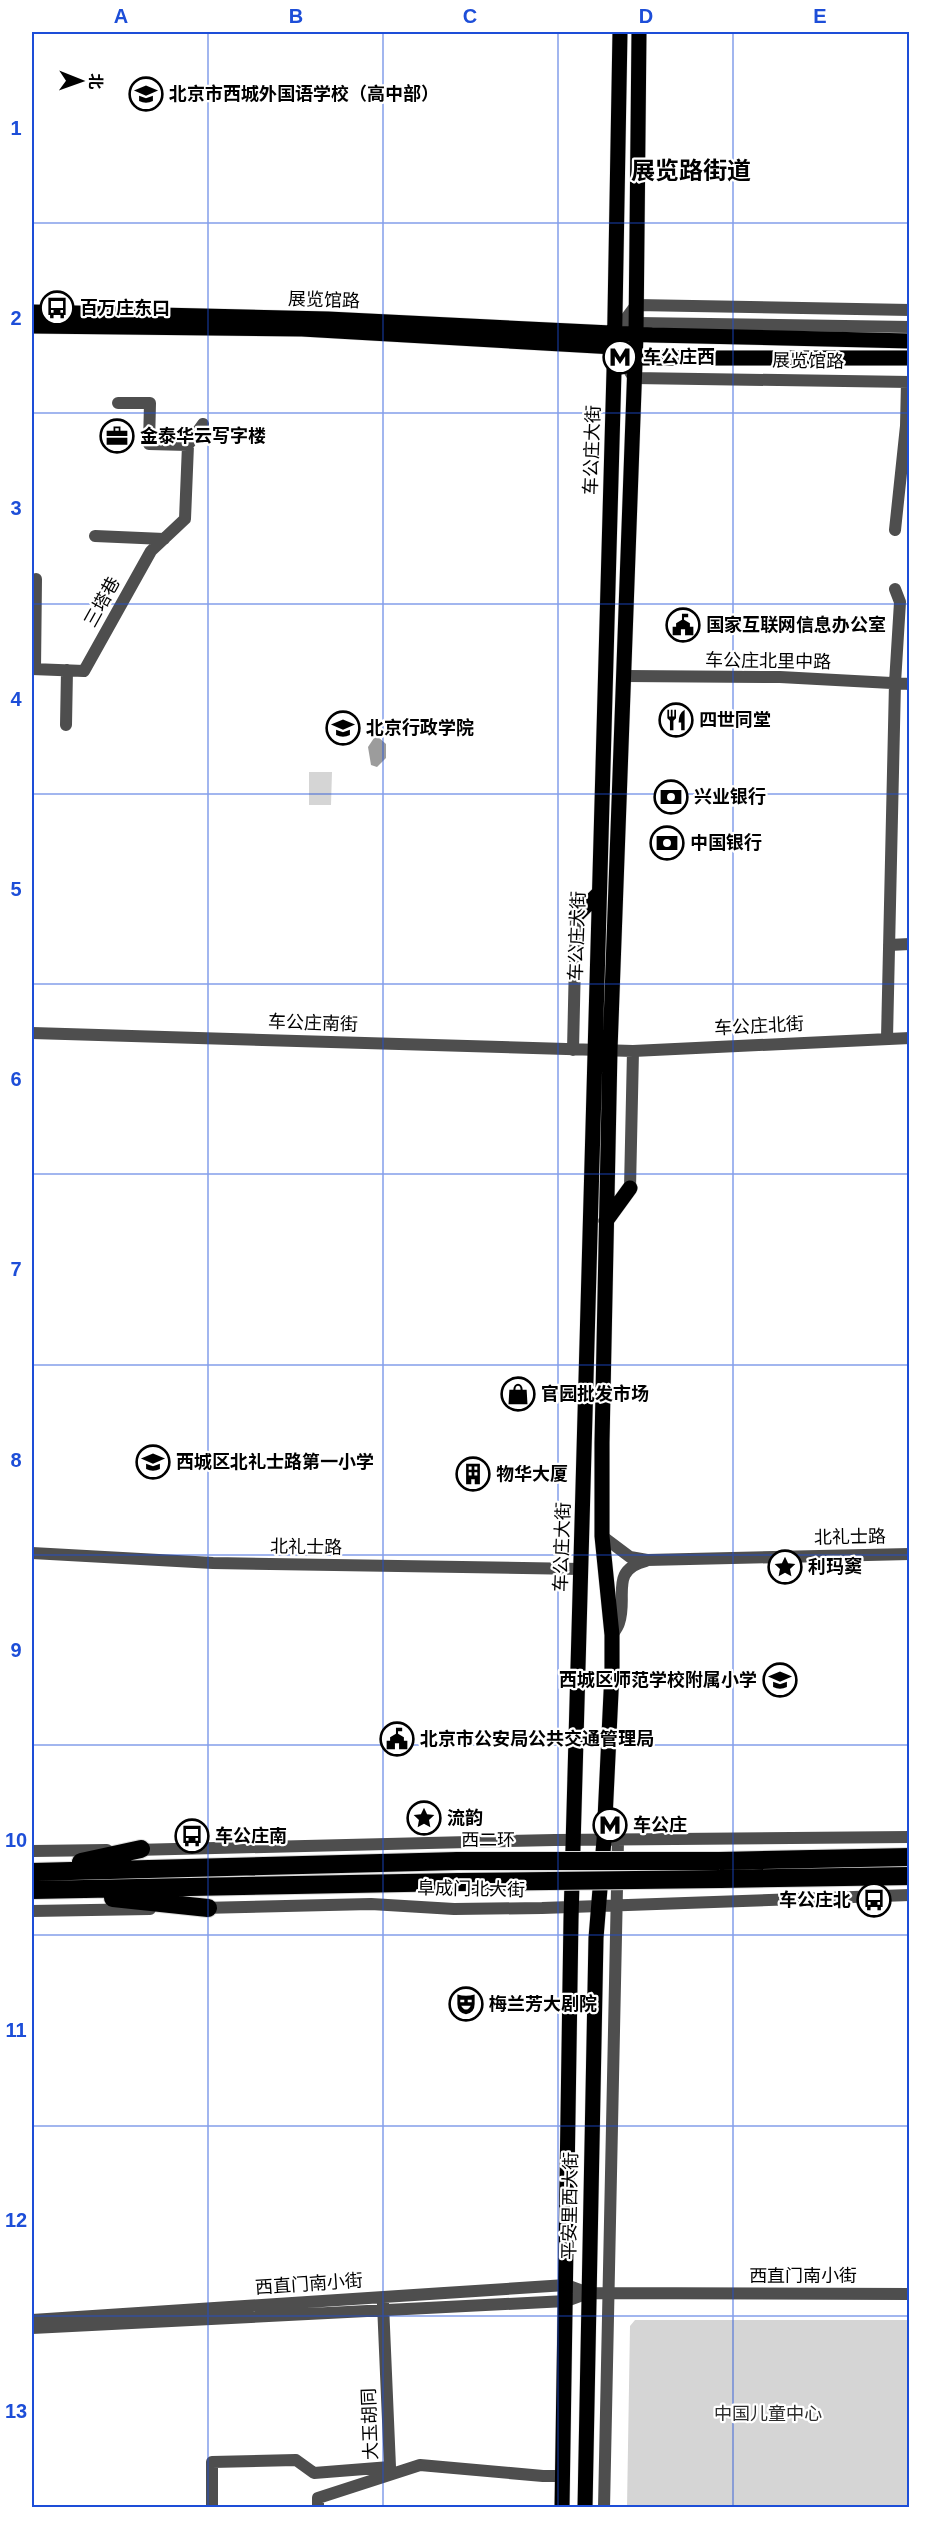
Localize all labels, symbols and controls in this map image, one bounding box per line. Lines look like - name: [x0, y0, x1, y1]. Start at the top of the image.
- text: A: [114, 5, 128, 27]
- text: B: [289, 5, 303, 27]
- text: C: [463, 5, 477, 27]
- text: D: [639, 5, 653, 27]
- text: E: [813, 5, 827, 27]
- north arrow: [51, 51, 111, 111]
- text: 北: [87, 73, 104, 89]
- school or university icon: 北京市西城外国语学校（高中部）: [128, 76, 164, 112]
- place label: 北京市西城外国语学校（高中部）: [169, 84, 439, 104]
- text: 1: [10, 117, 22, 139]
- district label: 展览路街道: [631, 157, 751, 184]
- street label: 展览馆路: [288, 289, 360, 311]
- bus stop icon: 百万庄东口: [39, 290, 75, 326]
- place label: 百万庄东口: [80, 298, 170, 318]
- text: 2: [10, 307, 22, 329]
- metro station icon: 车公庄西: [602, 339, 638, 375]
- place label: 车公庄西: [643, 347, 715, 367]
- street label: 展览馆路: [772, 350, 844, 372]
- street label: 车公庄大街: [580, 405, 604, 495]
- office icon: 金泰华云写字楼: [99, 418, 135, 454]
- place label: 金泰华云写字楼: [140, 426, 266, 446]
- text: 3: [10, 497, 22, 519]
- street label: 三塔巷: [80, 574, 124, 630]
- public building icon: 国家互联网信息办公室: [665, 607, 701, 643]
- place label: 国家互联网信息办公室: [706, 615, 886, 635]
- street label: 车公庄北里中路: [705, 650, 831, 672]
- text: 4: [10, 688, 22, 710]
- restaurant icon: 四世同堂: [658, 702, 694, 738]
- school or university icon: 北京行政学院: [325, 710, 361, 746]
- place label: 四世同堂: [699, 710, 771, 730]
- place label: 北京行政学院: [366, 717, 474, 738]
- bank icon: 兴业银行: [653, 779, 689, 815]
- place label: 兴业银行: [694, 786, 766, 807]
- bank icon: 中国银行: [649, 825, 685, 861]
- place label: 中国银行: [690, 832, 762, 853]
- text: 5: [10, 878, 22, 900]
- street label: 车公庄大街: [565, 891, 589, 981]
- street label: 车公庄南街: [268, 1011, 358, 1035]
- street label: 车公庄北街: [714, 1014, 804, 1038]
- text: 6: [10, 1068, 22, 1090]
- text: 7: [10, 1258, 22, 1280]
- shop icon: 官园批发市场: [500, 1376, 536, 1412]
- place label: 官园批发市场: [541, 1384, 649, 1404]
- school or university icon: 西城区北礼士路第一小学: [135, 1444, 171, 1480]
- text: 8: [10, 1449, 22, 1471]
- place label: 西城区北礼士路第一小学: [176, 1452, 374, 1472]
- building icon: 物华大厦: [455, 1456, 491, 1492]
- place label: 物华大厦: [496, 1464, 568, 1484]
- street label: 车公庄大街: [550, 1502, 574, 1592]
- street label: 北礼士路: [814, 1526, 886, 1548]
- street label: 北礼士路: [270, 1536, 342, 1558]
- place icon: 利玛窦: [767, 1549, 803, 1585]
- place label: 利玛窦: [808, 1556, 862, 1577]
- text: 9: [10, 1639, 22, 1661]
- school or university icon: 西城区师范学校附属小学: [762, 1662, 798, 1698]
- place label: 西城区师范学校附属小学: [559, 1670, 757, 1690]
- public building icon: 北京市公安局公共交通管理局: [379, 1721, 415, 1757]
- place label: 北京市公安局公共交通管理局: [420, 1729, 654, 1749]
- place icon: 流韵: [406, 1800, 442, 1836]
- metro station icon: 车公庄: [592, 1807, 628, 1843]
- place label: 流韵: [447, 1808, 483, 1828]
- place label: 车公庄: [633, 1815, 687, 1835]
- bus stop icon: 车公庄南: [174, 1818, 210, 1854]
- place label: 车公庄南: [215, 1826, 287, 1846]
- text: 10: [5, 1829, 27, 1851]
- street label: 西二环: [461, 1830, 515, 1850]
- street label: 阜成门北大街: [417, 1878, 525, 1900]
- bus stop icon: 车公庄北: [856, 1882, 892, 1918]
- place label: 车公庄北: [779, 1890, 851, 1910]
- theatre icon: 梅兰芳大剧院: [448, 1986, 484, 2022]
- place label: 梅兰芳大剧院: [489, 1994, 597, 2014]
- text: 11: [5, 2019, 27, 2041]
- street label: 平安里西大街: [559, 2152, 581, 2260]
- text: 12: [5, 2209, 27, 2231]
- street label: 西直门南小街: [749, 2266, 857, 2286]
- street label: 西直门南小街: [254, 2270, 364, 2298]
- street label: 大玉胡同: [359, 2388, 381, 2460]
- text: 13: [5, 2400, 27, 2422]
- park label: 中国儿童中心: [714, 2404, 822, 2424]

